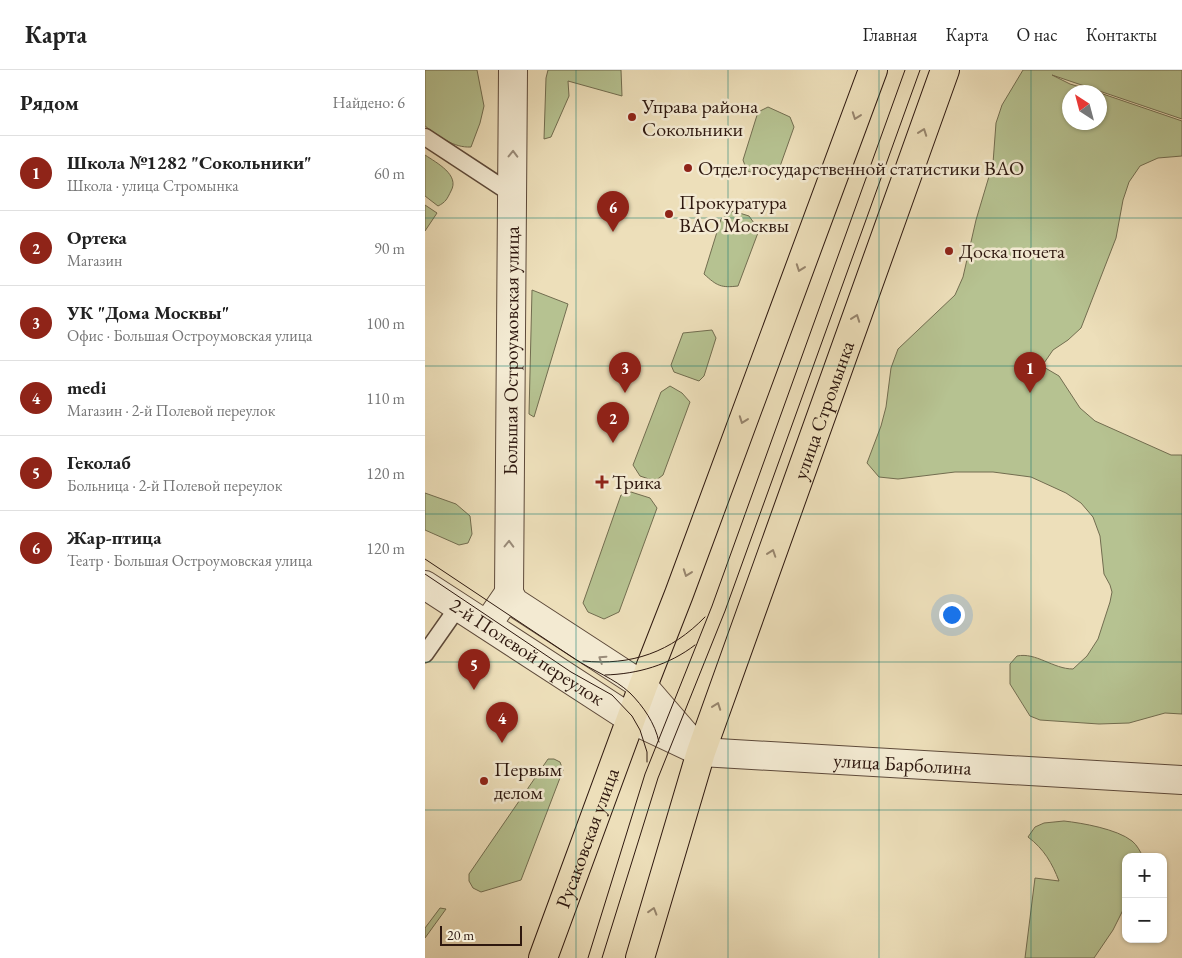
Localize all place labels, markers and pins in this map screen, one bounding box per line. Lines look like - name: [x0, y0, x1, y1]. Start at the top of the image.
- place label: Управа района Сокольники: [641, 93, 758, 142]
- marker: Управа района Сокольники: [626, 111, 638, 123]
- place label: Отдел государственной статистики ВАО: [698, 155, 1024, 181]
- marker: Отдел государственной статистики ВАО: [682, 162, 694, 174]
- place label: Прокуратура ВАО Москвы: [679, 189, 789, 238]
- pin: 6: [597, 191, 629, 232]
- marker: Прокуратура ВАО Москвы: [663, 208, 675, 220]
- place label: Доска почета: [959, 238, 1065, 264]
- marker: Доска почета: [943, 245, 955, 257]
- pin: 3: [609, 352, 641, 393]
- pin: 1: [1014, 352, 1046, 393]
- pin: 2: [597, 402, 629, 443]
- place label: Трика: [612, 469, 662, 495]
- marker: Трика: [596, 476, 608, 488]
- pin: 5: [458, 649, 490, 690]
- pin: 4: [486, 702, 518, 743]
- place label: Первым делом: [494, 756, 562, 805]
- marker: Первым делом: [478, 775, 490, 787]

